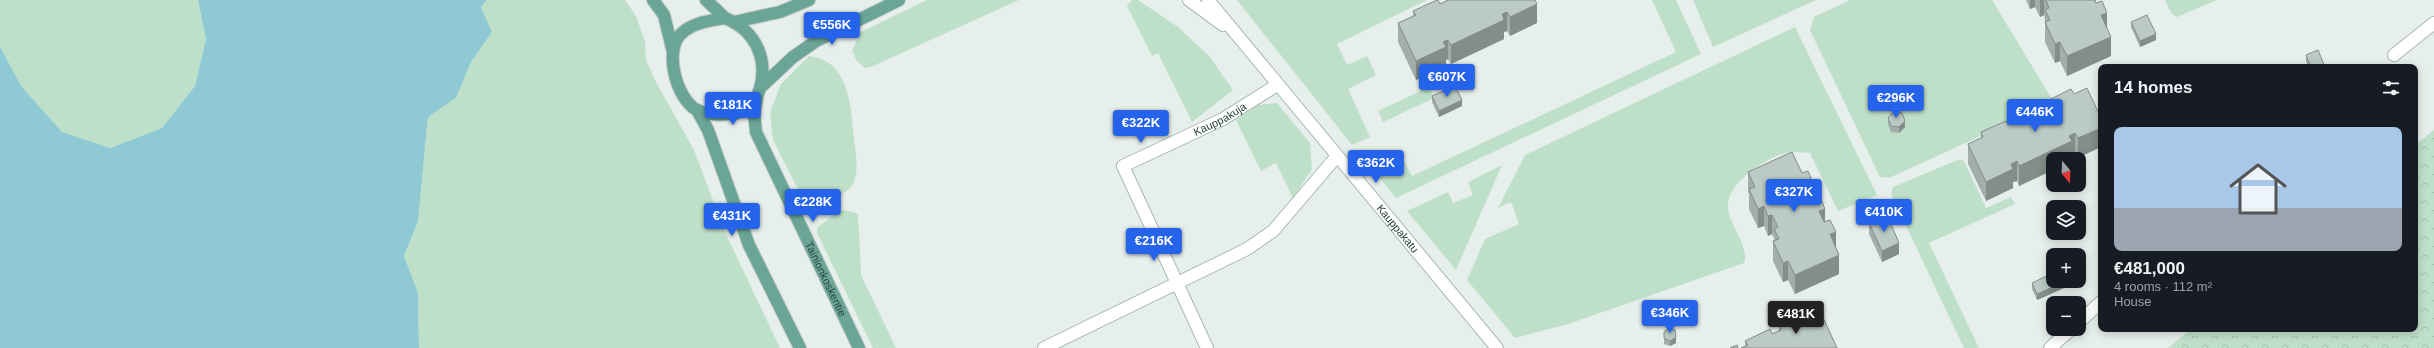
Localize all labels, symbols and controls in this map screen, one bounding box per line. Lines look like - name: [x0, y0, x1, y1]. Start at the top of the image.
- pin: €556K: [804, 12, 860, 46]
- text: €556K: [813, 17, 851, 32]
- pin: €607K: [1419, 64, 1475, 98]
- text: €607K: [1428, 69, 1466, 84]
- icon: filters: [2380, 77, 2402, 99]
- text: 14 homes: [2114, 78, 2192, 97]
- pin: €296K: [1868, 85, 1924, 119]
- text: €296K: [1877, 90, 1915, 105]
- pin: €181K: [705, 92, 761, 126]
- text: €181K: [714, 97, 752, 112]
- pin: €446K: [2007, 99, 2063, 133]
- street label: Kauppakuja: [1191, 100, 1249, 138]
- text: €446K: [2016, 104, 2054, 119]
- pin: €322K: [1113, 110, 1169, 144]
- text: €322K: [1122, 115, 1160, 130]
- pin: €362K: [1348, 150, 1404, 184]
- north arrow: [2046, 152, 2086, 192]
- map controls: [2046, 152, 2086, 336]
- icon: home: [2222, 153, 2294, 225]
- text: €362K: [1357, 155, 1395, 170]
- pin: €327K: [1766, 179, 1822, 213]
- text: €327K: [1775, 184, 1813, 199]
- pin: €228K: [785, 189, 841, 223]
- text: €228K: [794, 194, 832, 209]
- pin: €410K: [1856, 199, 1912, 233]
- button: layers: [2046, 200, 2086, 240]
- street label: Kauppakatu: [1374, 202, 1421, 255]
- pin: €431K: [704, 203, 760, 237]
- text: €410K: [1865, 204, 1903, 219]
- text: €431K: [713, 208, 751, 223]
- pin: €216K: [1126, 228, 1182, 262]
- text: €216K: [1135, 233, 1173, 248]
- street label: Tainionkoskentie: [803, 239, 849, 318]
- button: +: [2046, 248, 2086, 288]
- text: €481,000: [2114, 259, 2185, 278]
- text: 4 rooms · 112 m²: [2114, 279, 2212, 294]
- text: House: [2114, 294, 2152, 309]
- button: −: [2046, 296, 2086, 336]
- pin: €346K: [1642, 300, 1698, 334]
- pin: €481K: [1768, 301, 1824, 335]
- text: €346K: [1651, 305, 1689, 320]
- text: €481K: [1777, 306, 1815, 321]

